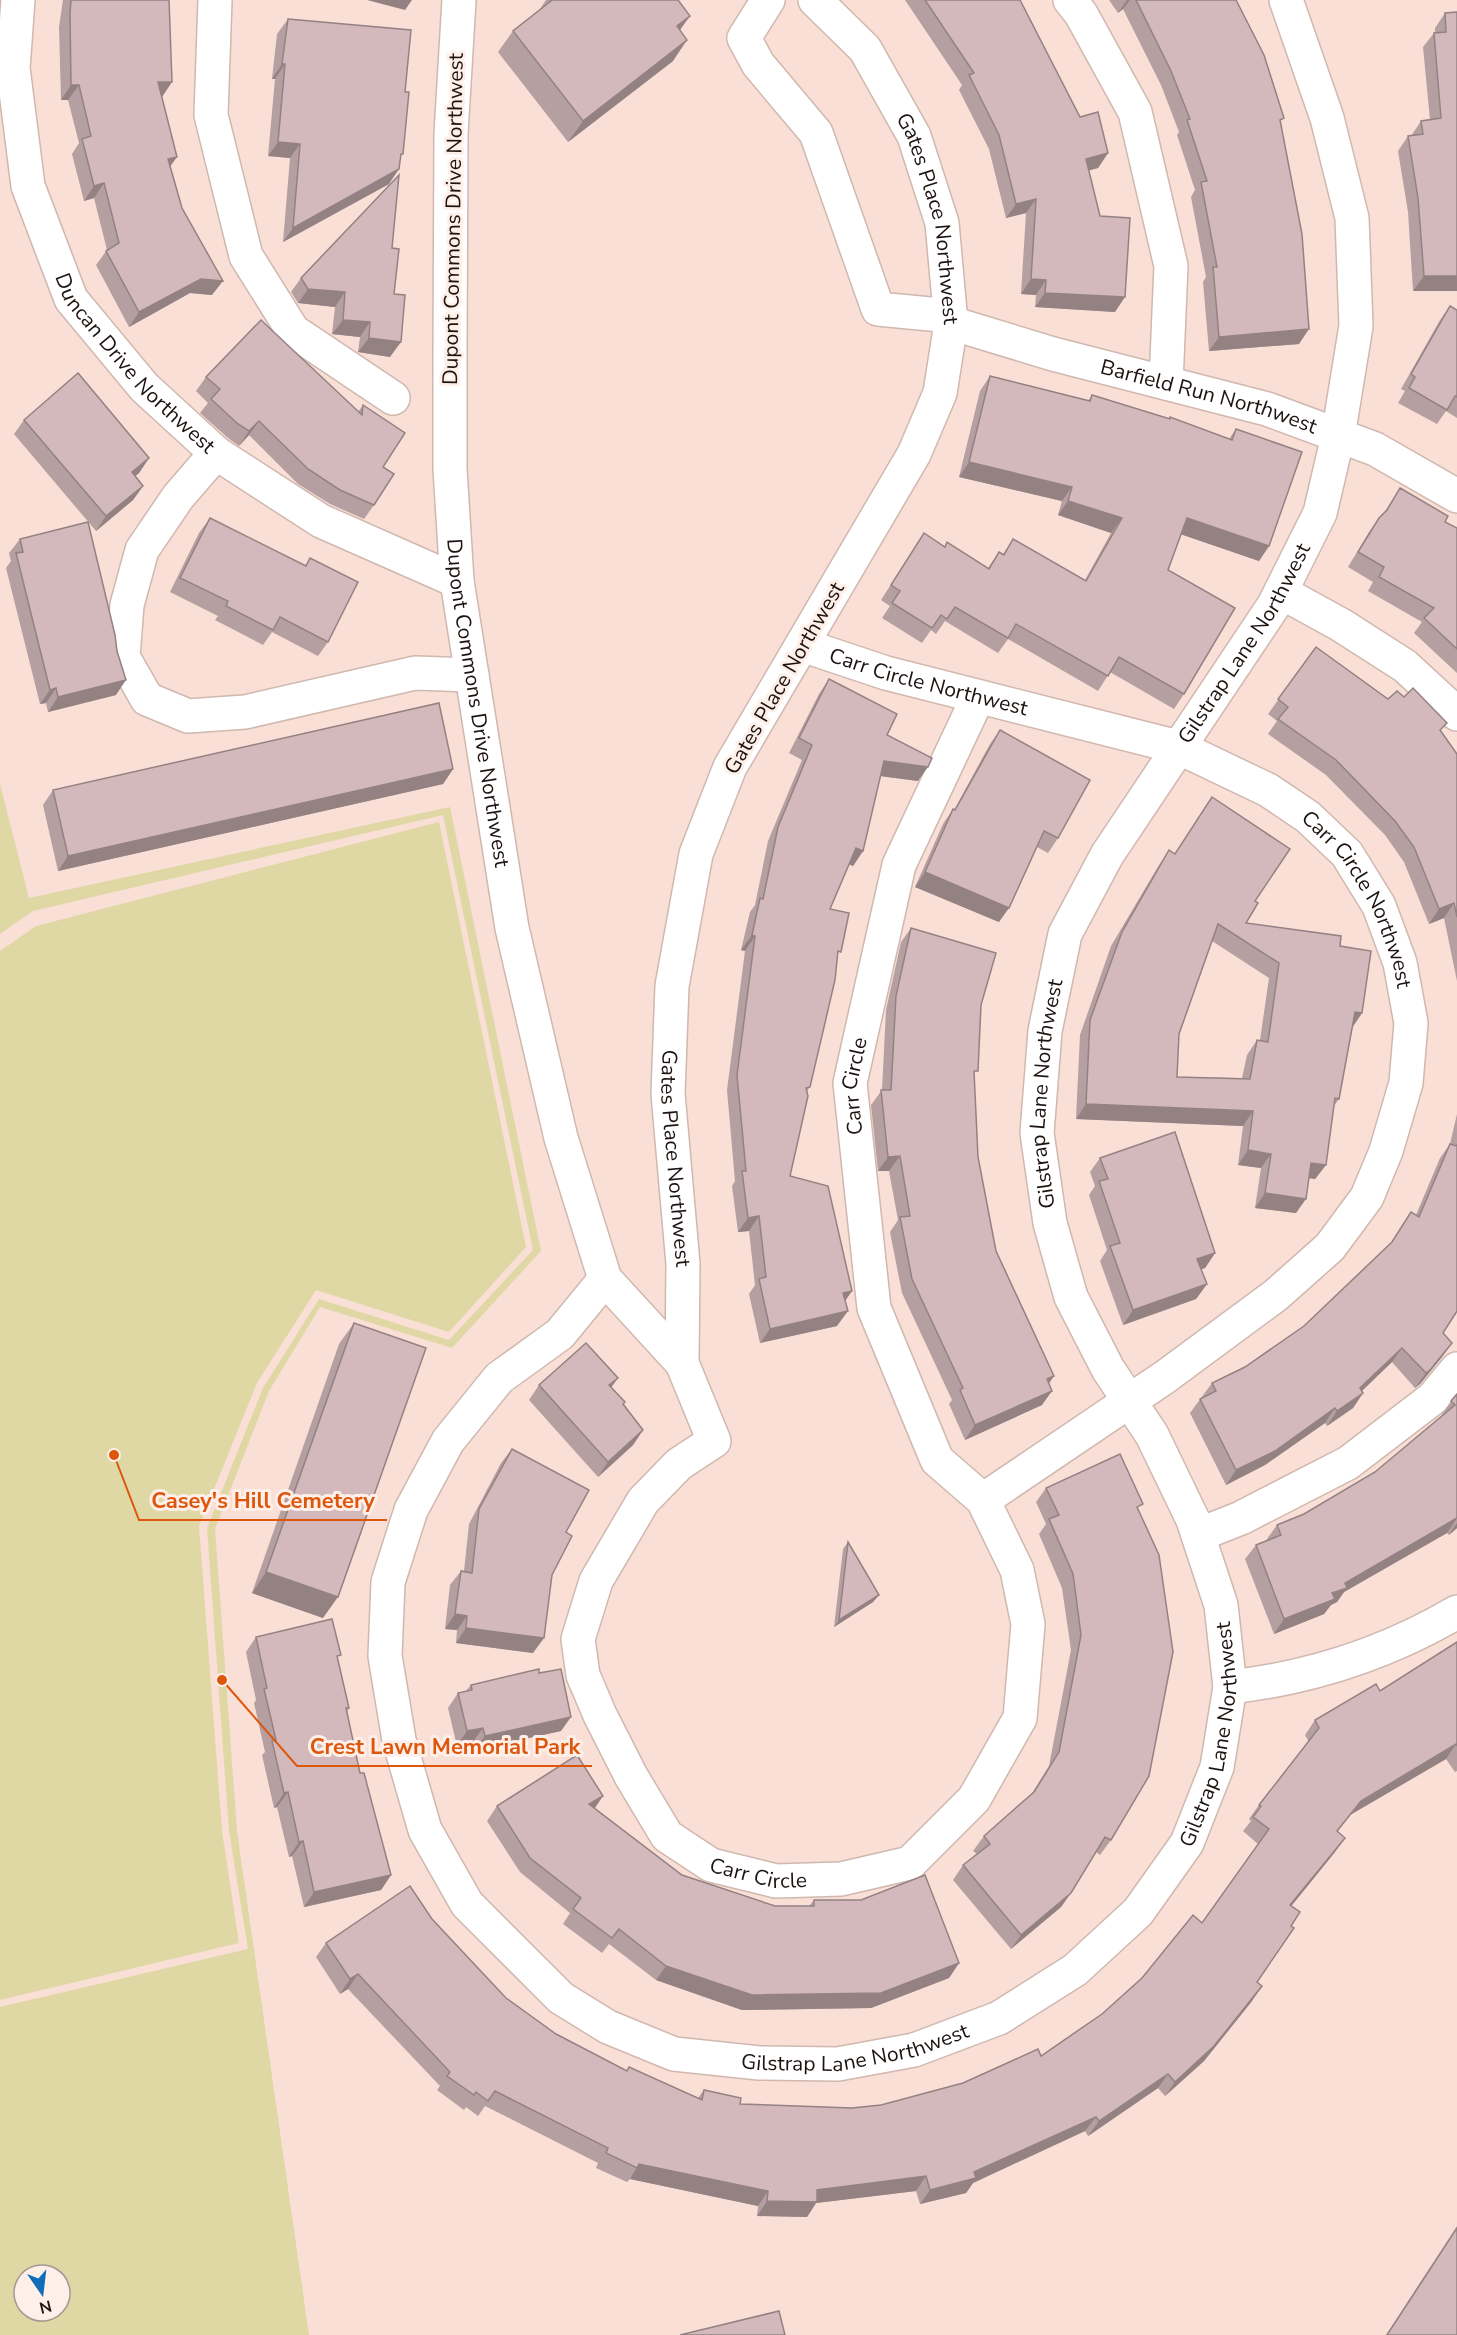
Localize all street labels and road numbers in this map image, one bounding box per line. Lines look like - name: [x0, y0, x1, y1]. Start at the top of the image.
- street label: Dupont Commons Drive Northwest: [436, 52, 470, 385]
- street label: Gates Place Northwest: [890, 108, 965, 326]
- street label: Duncan Drive Northwest: [48, 269, 222, 460]
- street label: Barfield Run Northwest: [1097, 353, 1322, 441]
- street label: Dupont Commons Drive Northwest: [440, 538, 516, 870]
- street label: Gilstrap Lane Northwest: [1171, 538, 1317, 749]
- street label: Gates Place Northwest: [718, 576, 851, 779]
- street label: Carr Circle Northwest: [826, 641, 1031, 723]
- street label: Carr Circle Northwest: [1295, 804, 1418, 991]
- street label: Gilstrap Lane Northwest: [1023, 976, 1069, 1211]
- street label: Carr Circle: [835, 1035, 874, 1137]
- street label: Gates Place Northwest: [654, 1049, 697, 1268]
- street label: Gilstrap Lane Northwest: [1173, 1620, 1244, 1851]
- street label: Carr Circle: [707, 1851, 807, 1895]
- street label: Gilstrap Lane Northwest: [740, 2016, 973, 2078]

